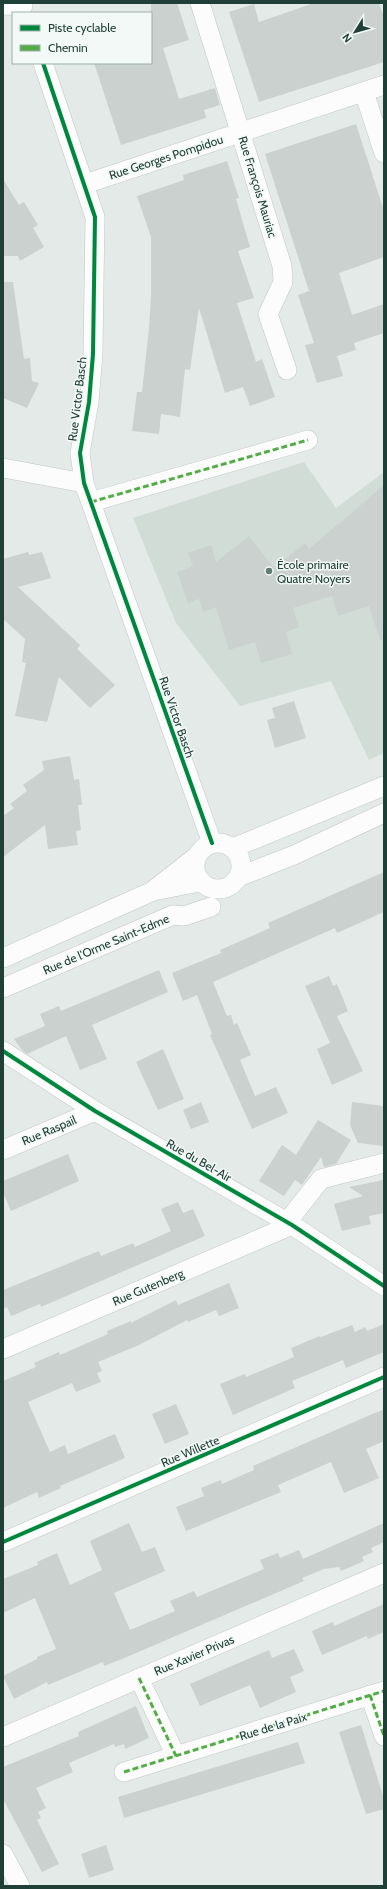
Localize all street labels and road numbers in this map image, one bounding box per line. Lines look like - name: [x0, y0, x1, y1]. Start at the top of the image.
- street label: Rue Georges Pompidou: [107, 131, 225, 183]
- street label: Rue François Mauriac: [235, 134, 281, 240]
- street label: Rue Victor Basch: [64, 356, 90, 442]
- street label: Rue Victor Basch: [156, 674, 198, 760]
- street label: Rue de l'Orme Saint-Edme: [41, 911, 171, 977]
- street label: Rue Raspail: [19, 1112, 79, 1148]
- street label: Rue du Bel-Air: [164, 1135, 234, 1185]
- street label: Rue Gutenberg: [110, 1265, 187, 1309]
- street label: Rue Willette: [159, 1432, 221, 1470]
- street label: Rue Xavier Privas: [152, 1631, 236, 1679]
- street label: Rue de la Paix: [237, 1709, 309, 1743]

